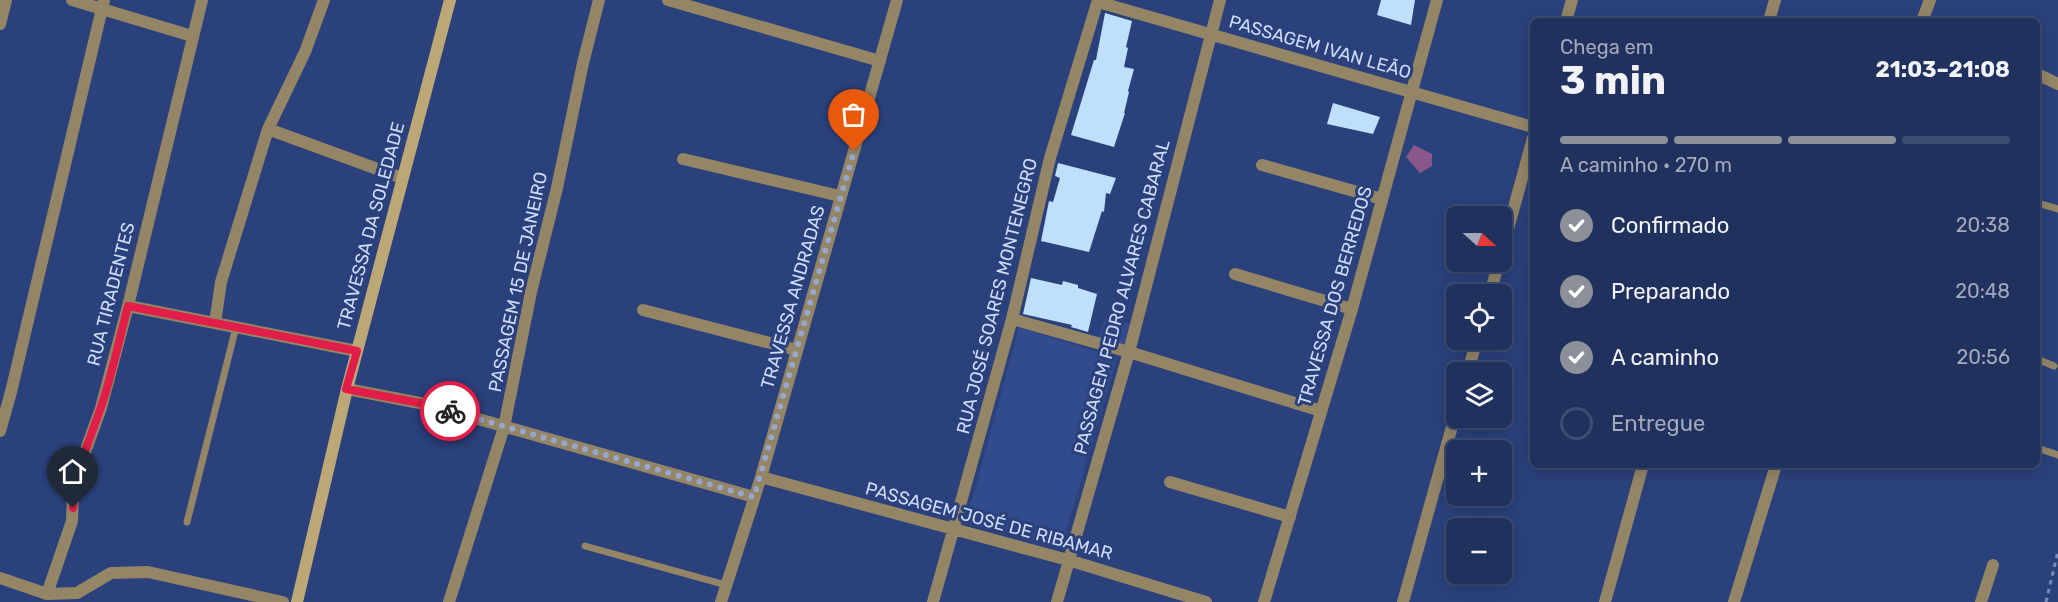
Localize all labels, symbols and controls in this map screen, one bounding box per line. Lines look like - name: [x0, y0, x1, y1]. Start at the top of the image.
- street label: PASSAGEM IVAN LEÃO: [1226, 10, 1414, 84]
- text: Chega em: [1560, 35, 1654, 59]
- text: 21:03–21:08: [1875, 56, 2010, 83]
- text: 3 min: [1560, 58, 1666, 104]
- pin: [828, 89, 879, 151]
- icon: bag: [837, 98, 870, 131]
- street label: TRAVESSA DA SOLEDADE: [333, 120, 409, 332]
- street label: PASSAGEM PEDRO ALVARES CABARAL: [1069, 137, 1175, 457]
- text: A caminho · 270 m: [1560, 153, 1732, 177]
- street label: RUA JOSÉ SOARES MONTENEGRO: [952, 156, 1042, 436]
- street label: PASSAGEM 15 DE JANEIRO: [484, 170, 552, 394]
- street label: TRAVESSA DOS BERREDOS: [1293, 184, 1377, 408]
- street label: TRAVESSA ANDRADAS: [756, 203, 830, 391]
- north arrow: [1446, 206, 1512, 272]
- map controls: [1446, 206, 1512, 584]
- icon: check: [1560, 209, 1593, 242]
- text: Confirmado: [1611, 212, 1729, 239]
- text: 20:38: [1956, 213, 2010, 237]
- street label: RUA TIRADENTES: [83, 220, 139, 368]
- icon: check: [1560, 275, 1593, 308]
- text: Preparando: [1611, 278, 1730, 305]
- text: 20:48: [1955, 279, 2010, 303]
- button: locate: [1446, 284, 1512, 350]
- icon: check: [1560, 341, 1593, 374]
- text: A caminho: [1611, 344, 1719, 371]
- text: 20:56: [1957, 345, 2010, 369]
- button: layers: [1446, 362, 1512, 428]
- courier: [420, 381, 480, 441]
- icon: bike: [434, 395, 467, 428]
- text: Entregue: [1611, 410, 1705, 437]
- button: +: [1446, 440, 1512, 506]
- pin: [47, 446, 98, 508]
- icon: home: [56, 455, 89, 488]
- street label: PASSAGEM JOSÉ DE RIBAMAR: [863, 477, 1115, 565]
- button: −: [1446, 518, 1512, 584]

